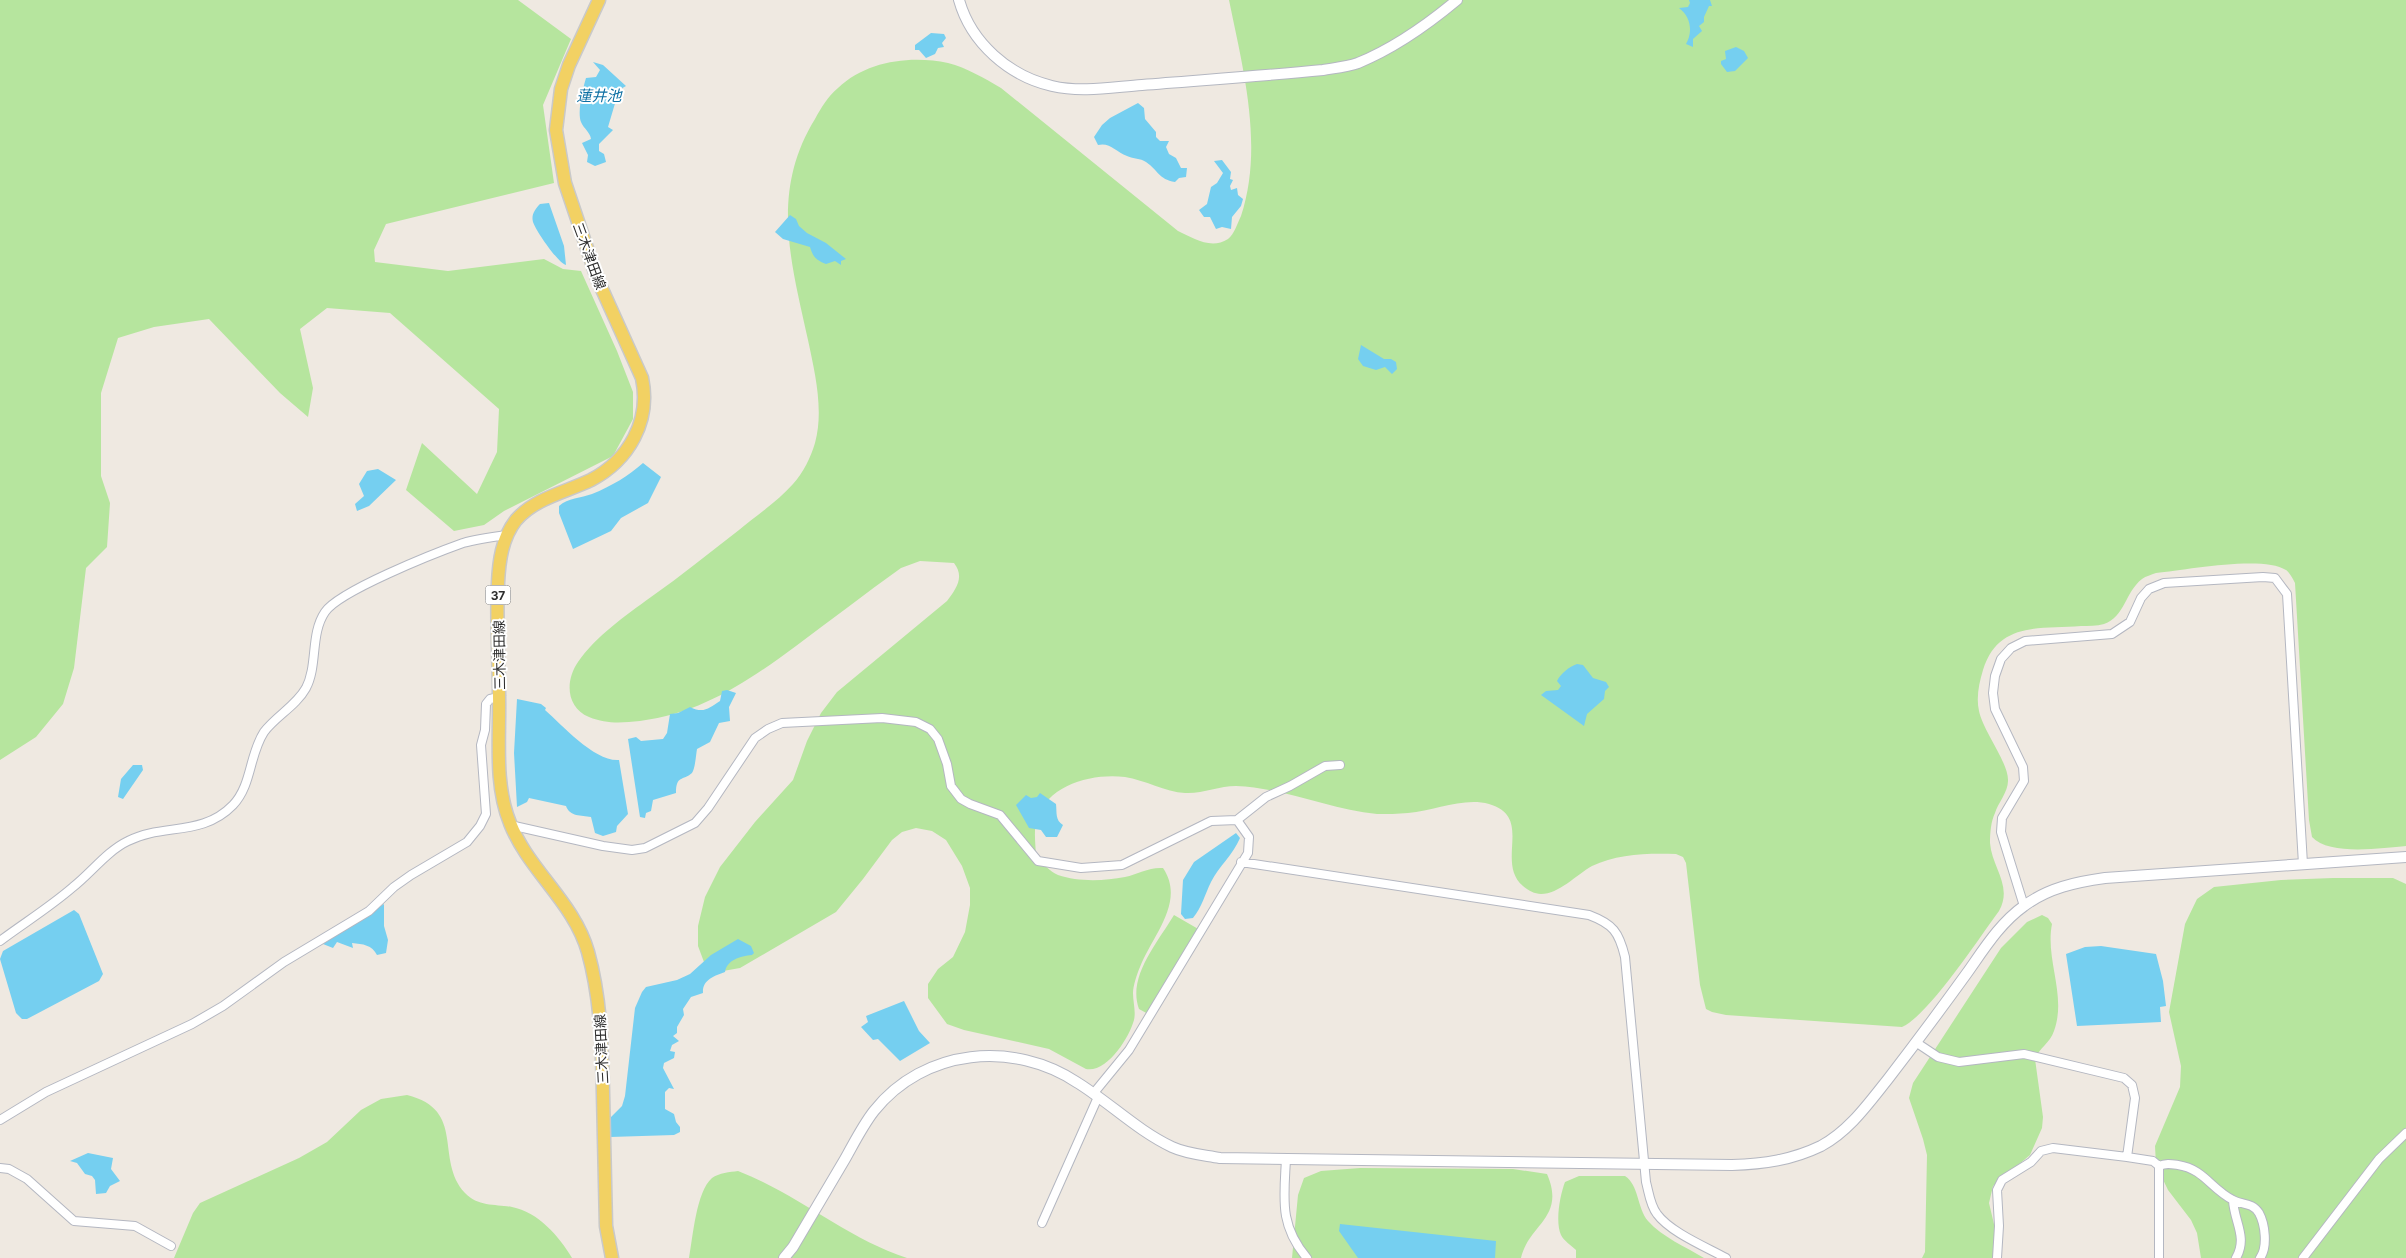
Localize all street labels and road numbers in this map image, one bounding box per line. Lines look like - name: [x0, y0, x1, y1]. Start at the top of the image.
- street label: 三木津田線: [570, 220, 610, 292]
- road number: 37: [486, 586, 510, 604]
- street label: 三木津田線: [490, 620, 508, 690]
- street label: 三木津田線: [591, 1014, 611, 1084]

